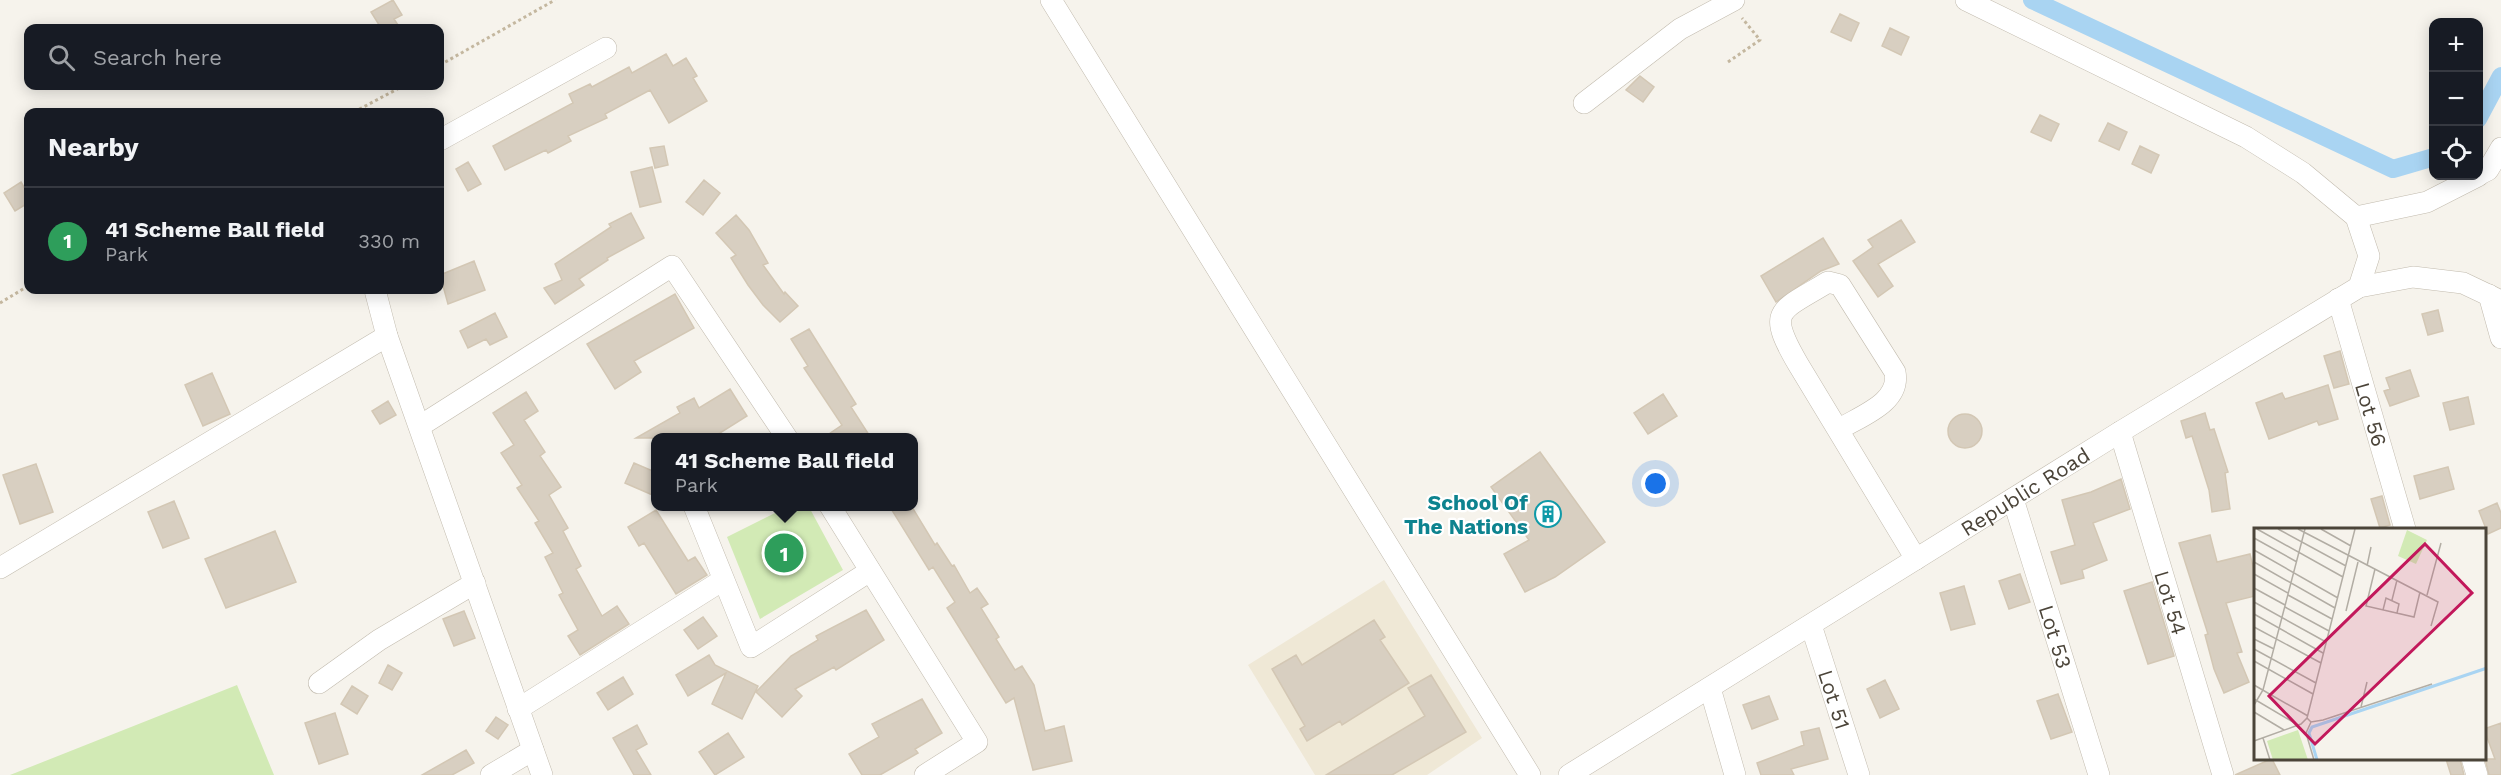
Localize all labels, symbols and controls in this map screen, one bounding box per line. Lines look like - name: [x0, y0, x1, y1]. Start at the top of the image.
- map controls: [2429, 18, 2483, 180]
- button: +: [2429, 18, 2483, 72]
- search box: [24, 24, 444, 90]
- icon: search: [45, 41, 78, 74]
- text: Search here: [93, 45, 222, 70]
- button: −: [2429, 72, 2483, 126]
- button: locate: [2429, 126, 2483, 180]
- text: Nearby: [48, 132, 139, 162]
- text: 41 Scheme Ball field: [105, 217, 324, 242]
- text: 1: [63, 229, 72, 253]
- text: 330 m: [358, 229, 420, 253]
- text: Park: [105, 242, 148, 266]
- street label: Lot 56: [2350, 379, 2393, 449]
- popup: [651, 433, 918, 511]
- street label: Republic Road: [1956, 442, 2094, 541]
- text: 41 Scheme Ball field: [675, 448, 894, 473]
- your location: [1641, 469, 1670, 498]
- text: Park: [675, 473, 718, 497]
- place label: School Of The Nations: [1404, 490, 1528, 539]
- building icon: School Of The Nations: [1533, 499, 1563, 529]
- inset map: [2254, 528, 2486, 760]
- pin: 1: [764, 530, 804, 576]
- street label: Lot 54: [2150, 567, 2193, 638]
- street label: Lot 53: [2034, 602, 2077, 671]
- street label: Lot 51: [1814, 666, 1856, 732]

